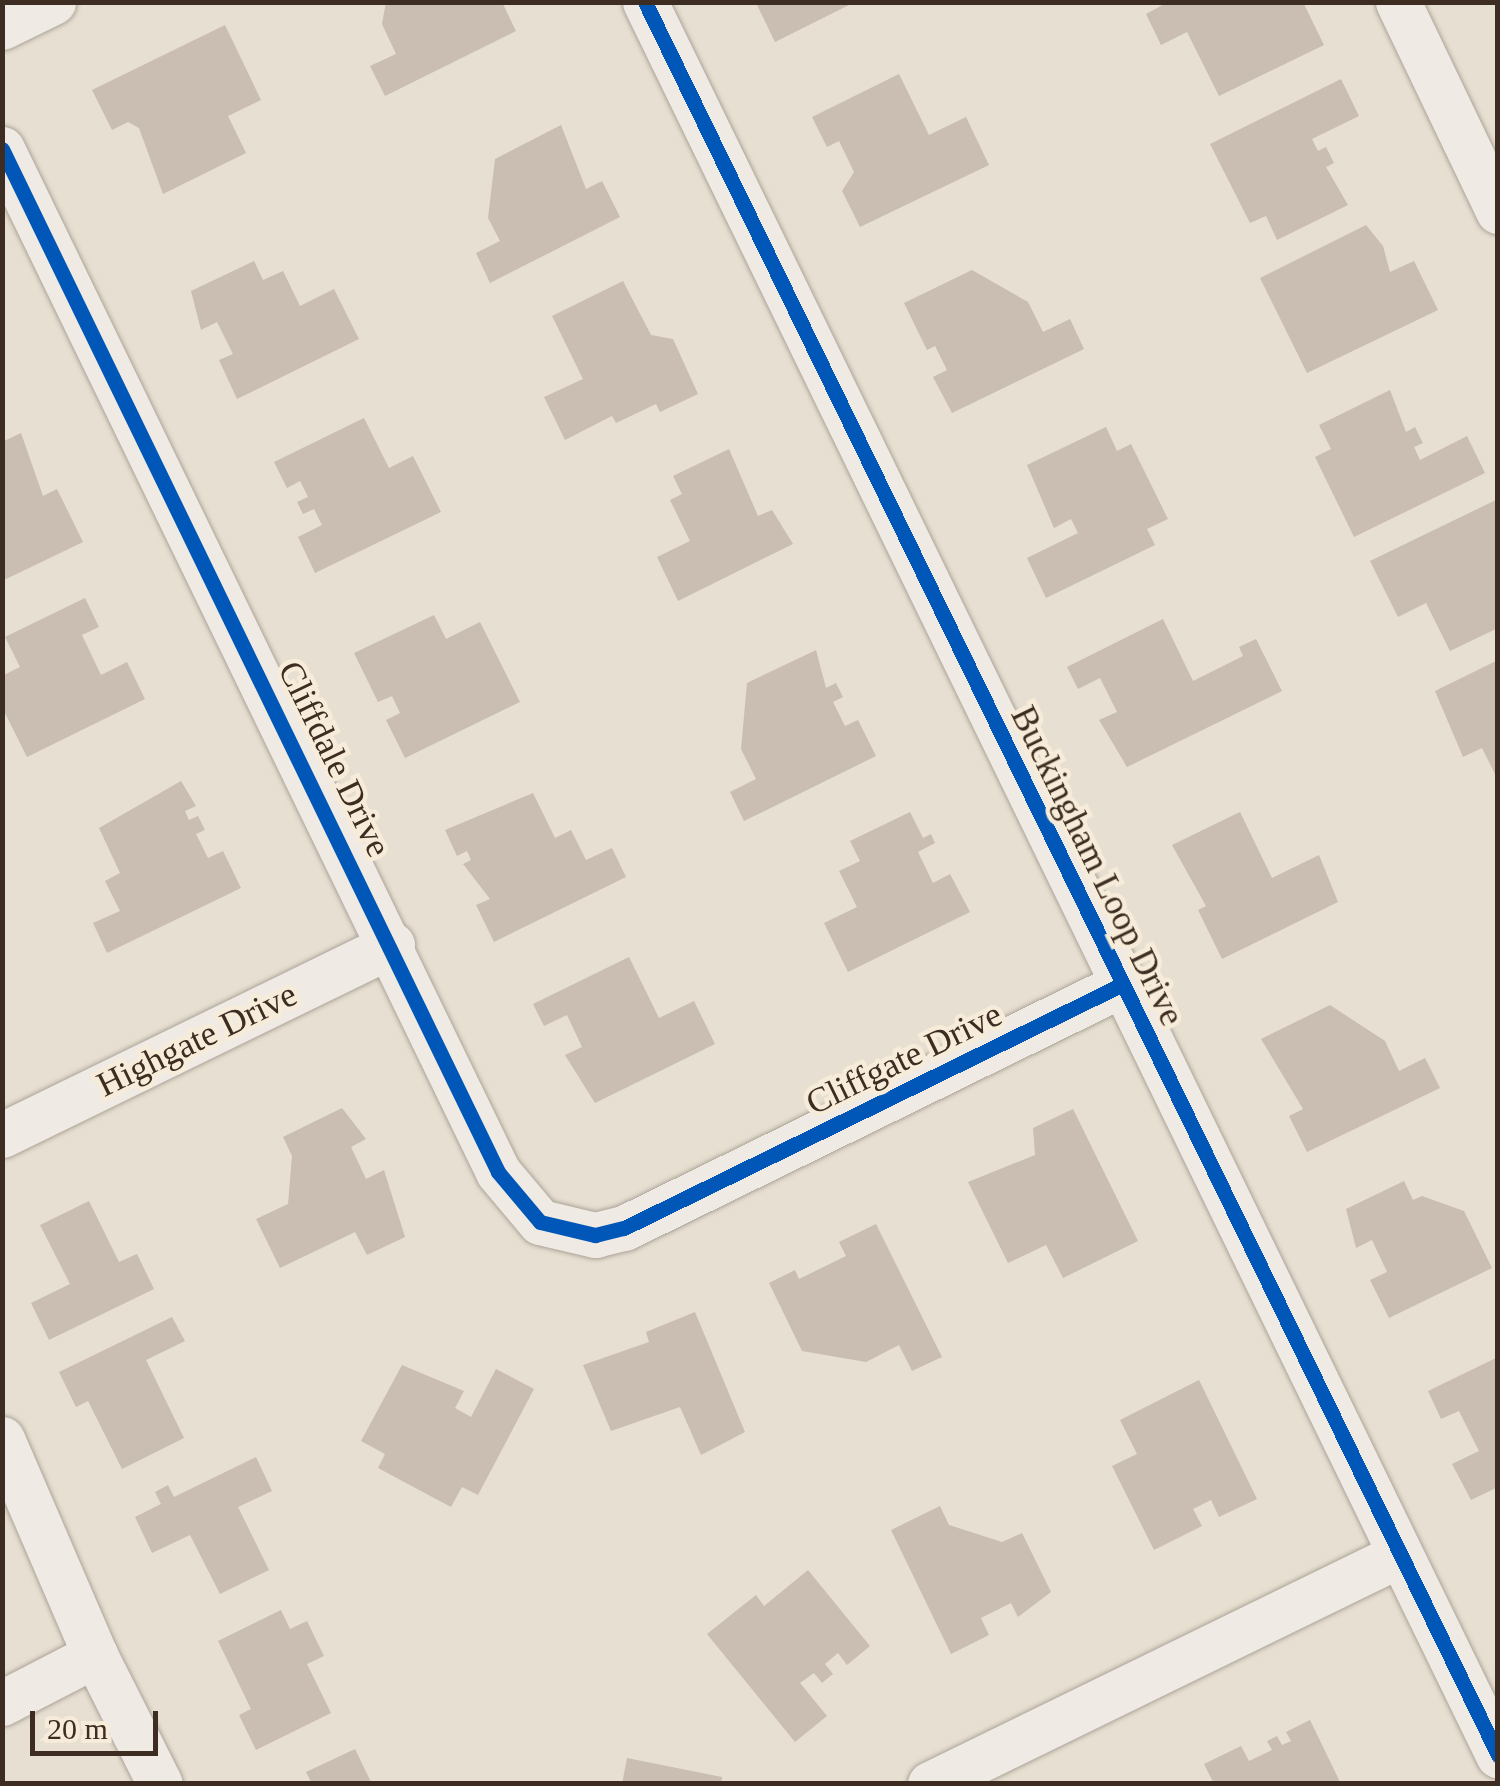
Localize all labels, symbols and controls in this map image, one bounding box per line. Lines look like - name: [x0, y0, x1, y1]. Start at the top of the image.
- street label: Cliffdale Drive: [269, 654, 399, 864]
- street label: Buckingham Loop Drive: [1001, 700, 1193, 1032]
- street label: Highgate Drive: [90, 974, 304, 1106]
- street label: Cliffgate Drive: [799, 994, 1009, 1124]
- scale bar: [35, 1691, 162, 1753]
- text: 20 m: [47, 1712, 108, 1745]

